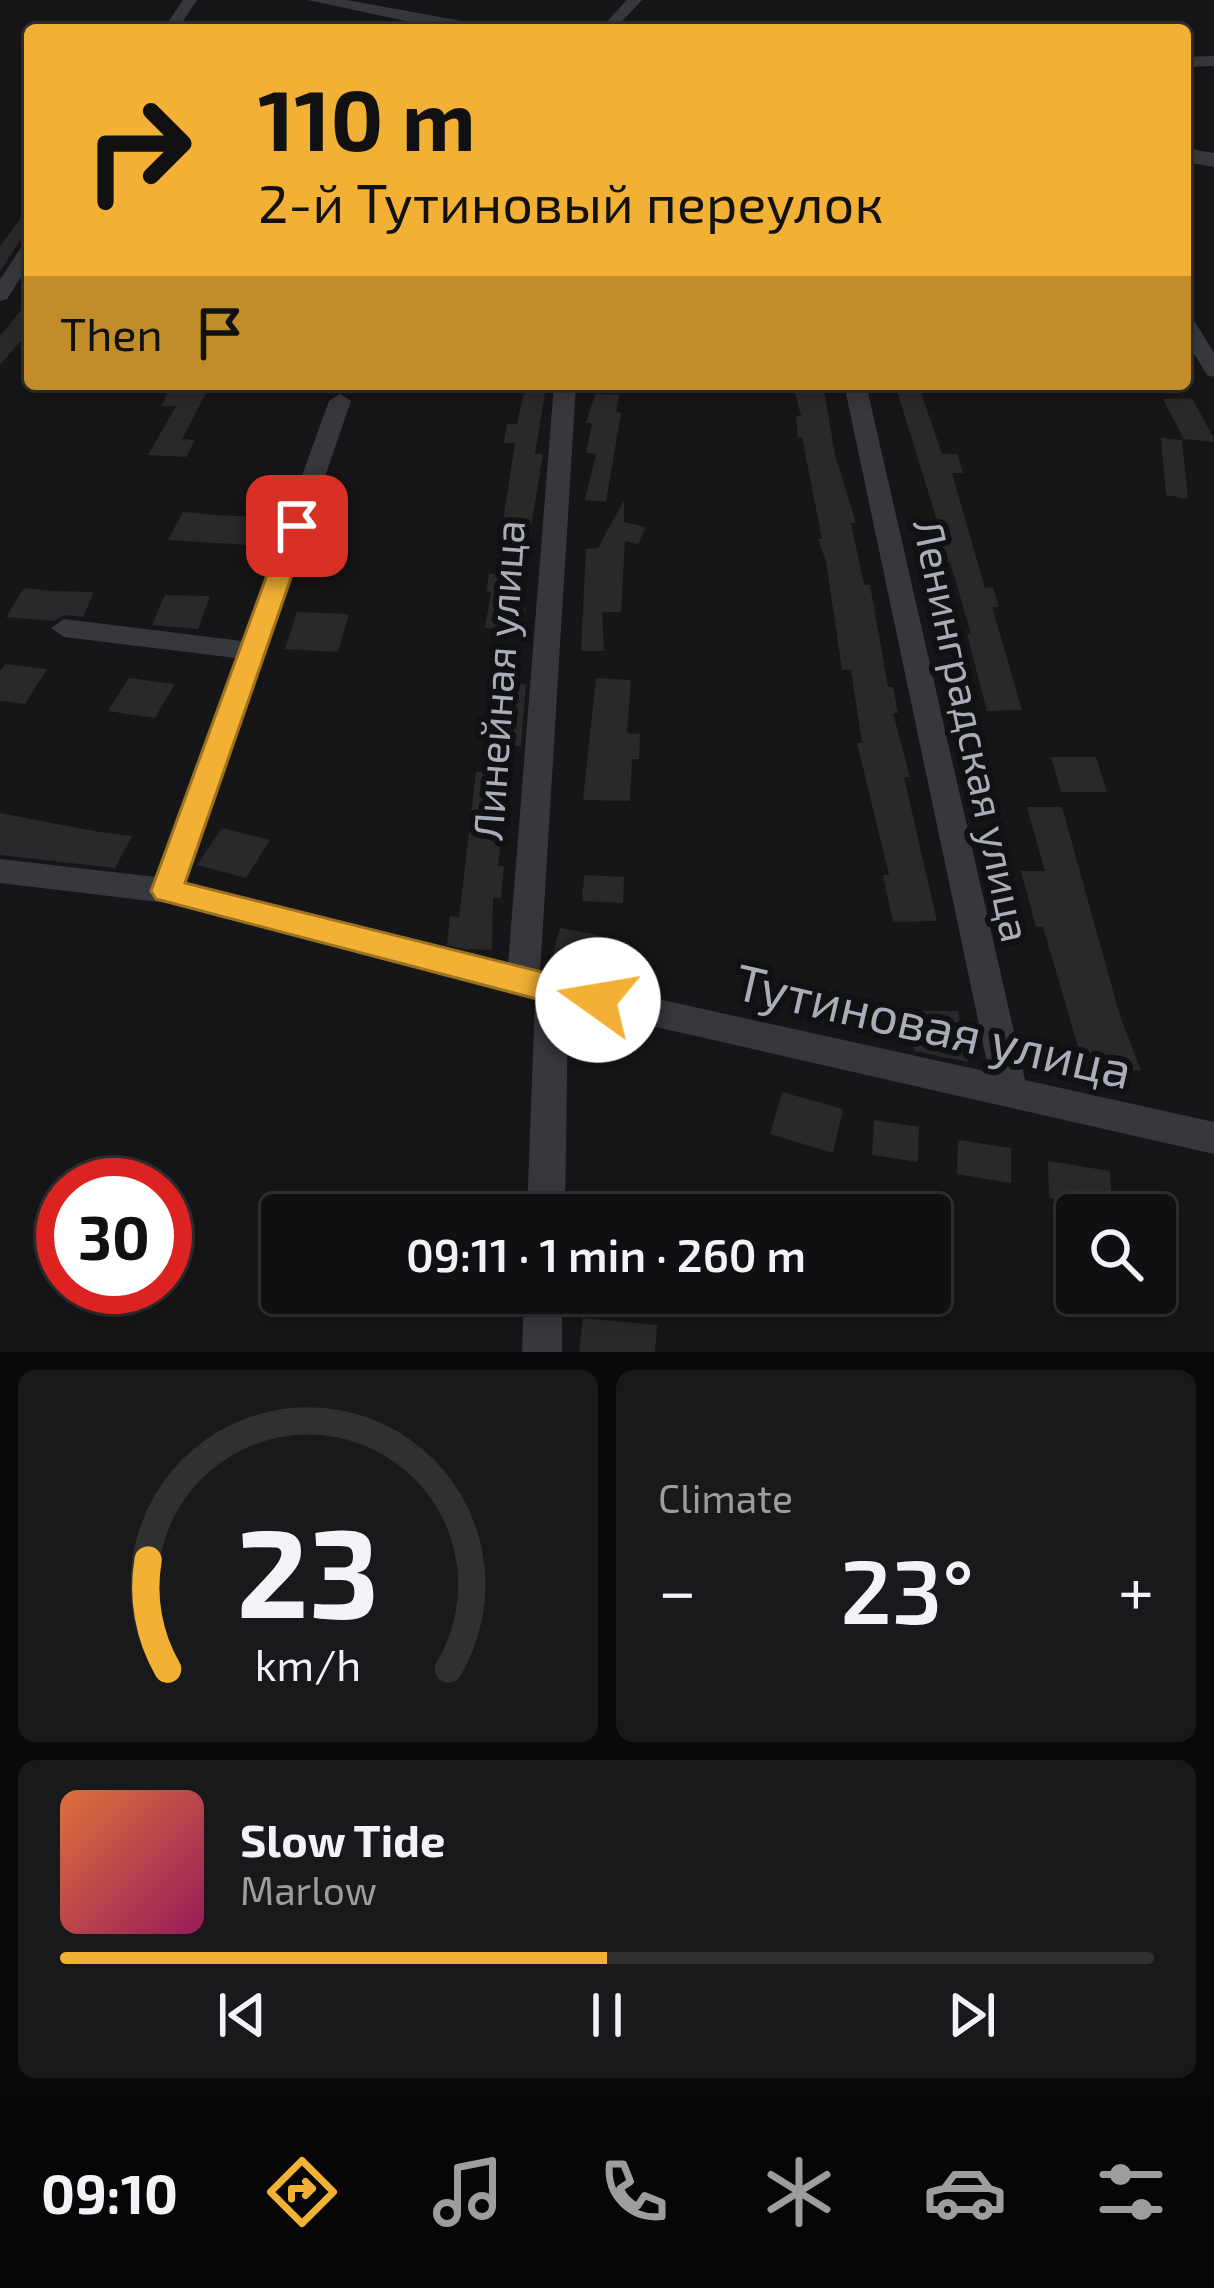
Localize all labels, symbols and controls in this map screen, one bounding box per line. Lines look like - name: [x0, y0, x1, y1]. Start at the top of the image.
- text: 110 m: [258, 67, 476, 168]
- icon: right: [60, 72, 216, 228]
- text: 2-й Тутиновый переулок: [258, 169, 883, 234]
- icon: arrive: [187, 300, 253, 366]
- text: Then: [60, 306, 163, 360]
- pin: [246, 475, 348, 577]
- icon: arrive: [264, 493, 330, 559]
- street label: Ленинградская улица: [904, 514, 1043, 946]
- street label: Линейная улица: [461, 518, 534, 842]
- position arrow: [535, 937, 661, 1063]
- street label: Тутиновая улица: [730, 949, 1138, 1100]
- speed limit sign: 30: [36, 1158, 192, 1314]
- map controls: [1056, 1194, 1176, 1314]
- button: search: [1056, 1194, 1176, 1314]
- text: 09:11 · 1 min · 260 m: [406, 1227, 806, 1281]
- text: Climate: [658, 1474, 793, 1521]
- text: 23: [236, 1493, 380, 1643]
- text: 23°: [840, 1534, 974, 1642]
- text: −: [658, 1549, 697, 1628]
- text: +: [1118, 1549, 1154, 1628]
- text: km/h: [255, 1638, 361, 1690]
- text: Slow Tide: [240, 1812, 445, 1866]
- text: Marlow: [240, 1866, 377, 1913]
- icon: previous: [209, 1982, 275, 2048]
- icon: pause: [574, 1982, 640, 2048]
- icon: next: [939, 1982, 1005, 2048]
- icon: directions: [260, 2150, 344, 2234]
- icon: music: [426, 2150, 510, 2234]
- icon: phone: [592, 2150, 676, 2234]
- icon: climate: [757, 2150, 841, 2234]
- icon: car: [923, 2150, 1007, 2234]
- icon: filters: [1089, 2150, 1173, 2234]
- text: 09:10: [41, 2160, 178, 2225]

